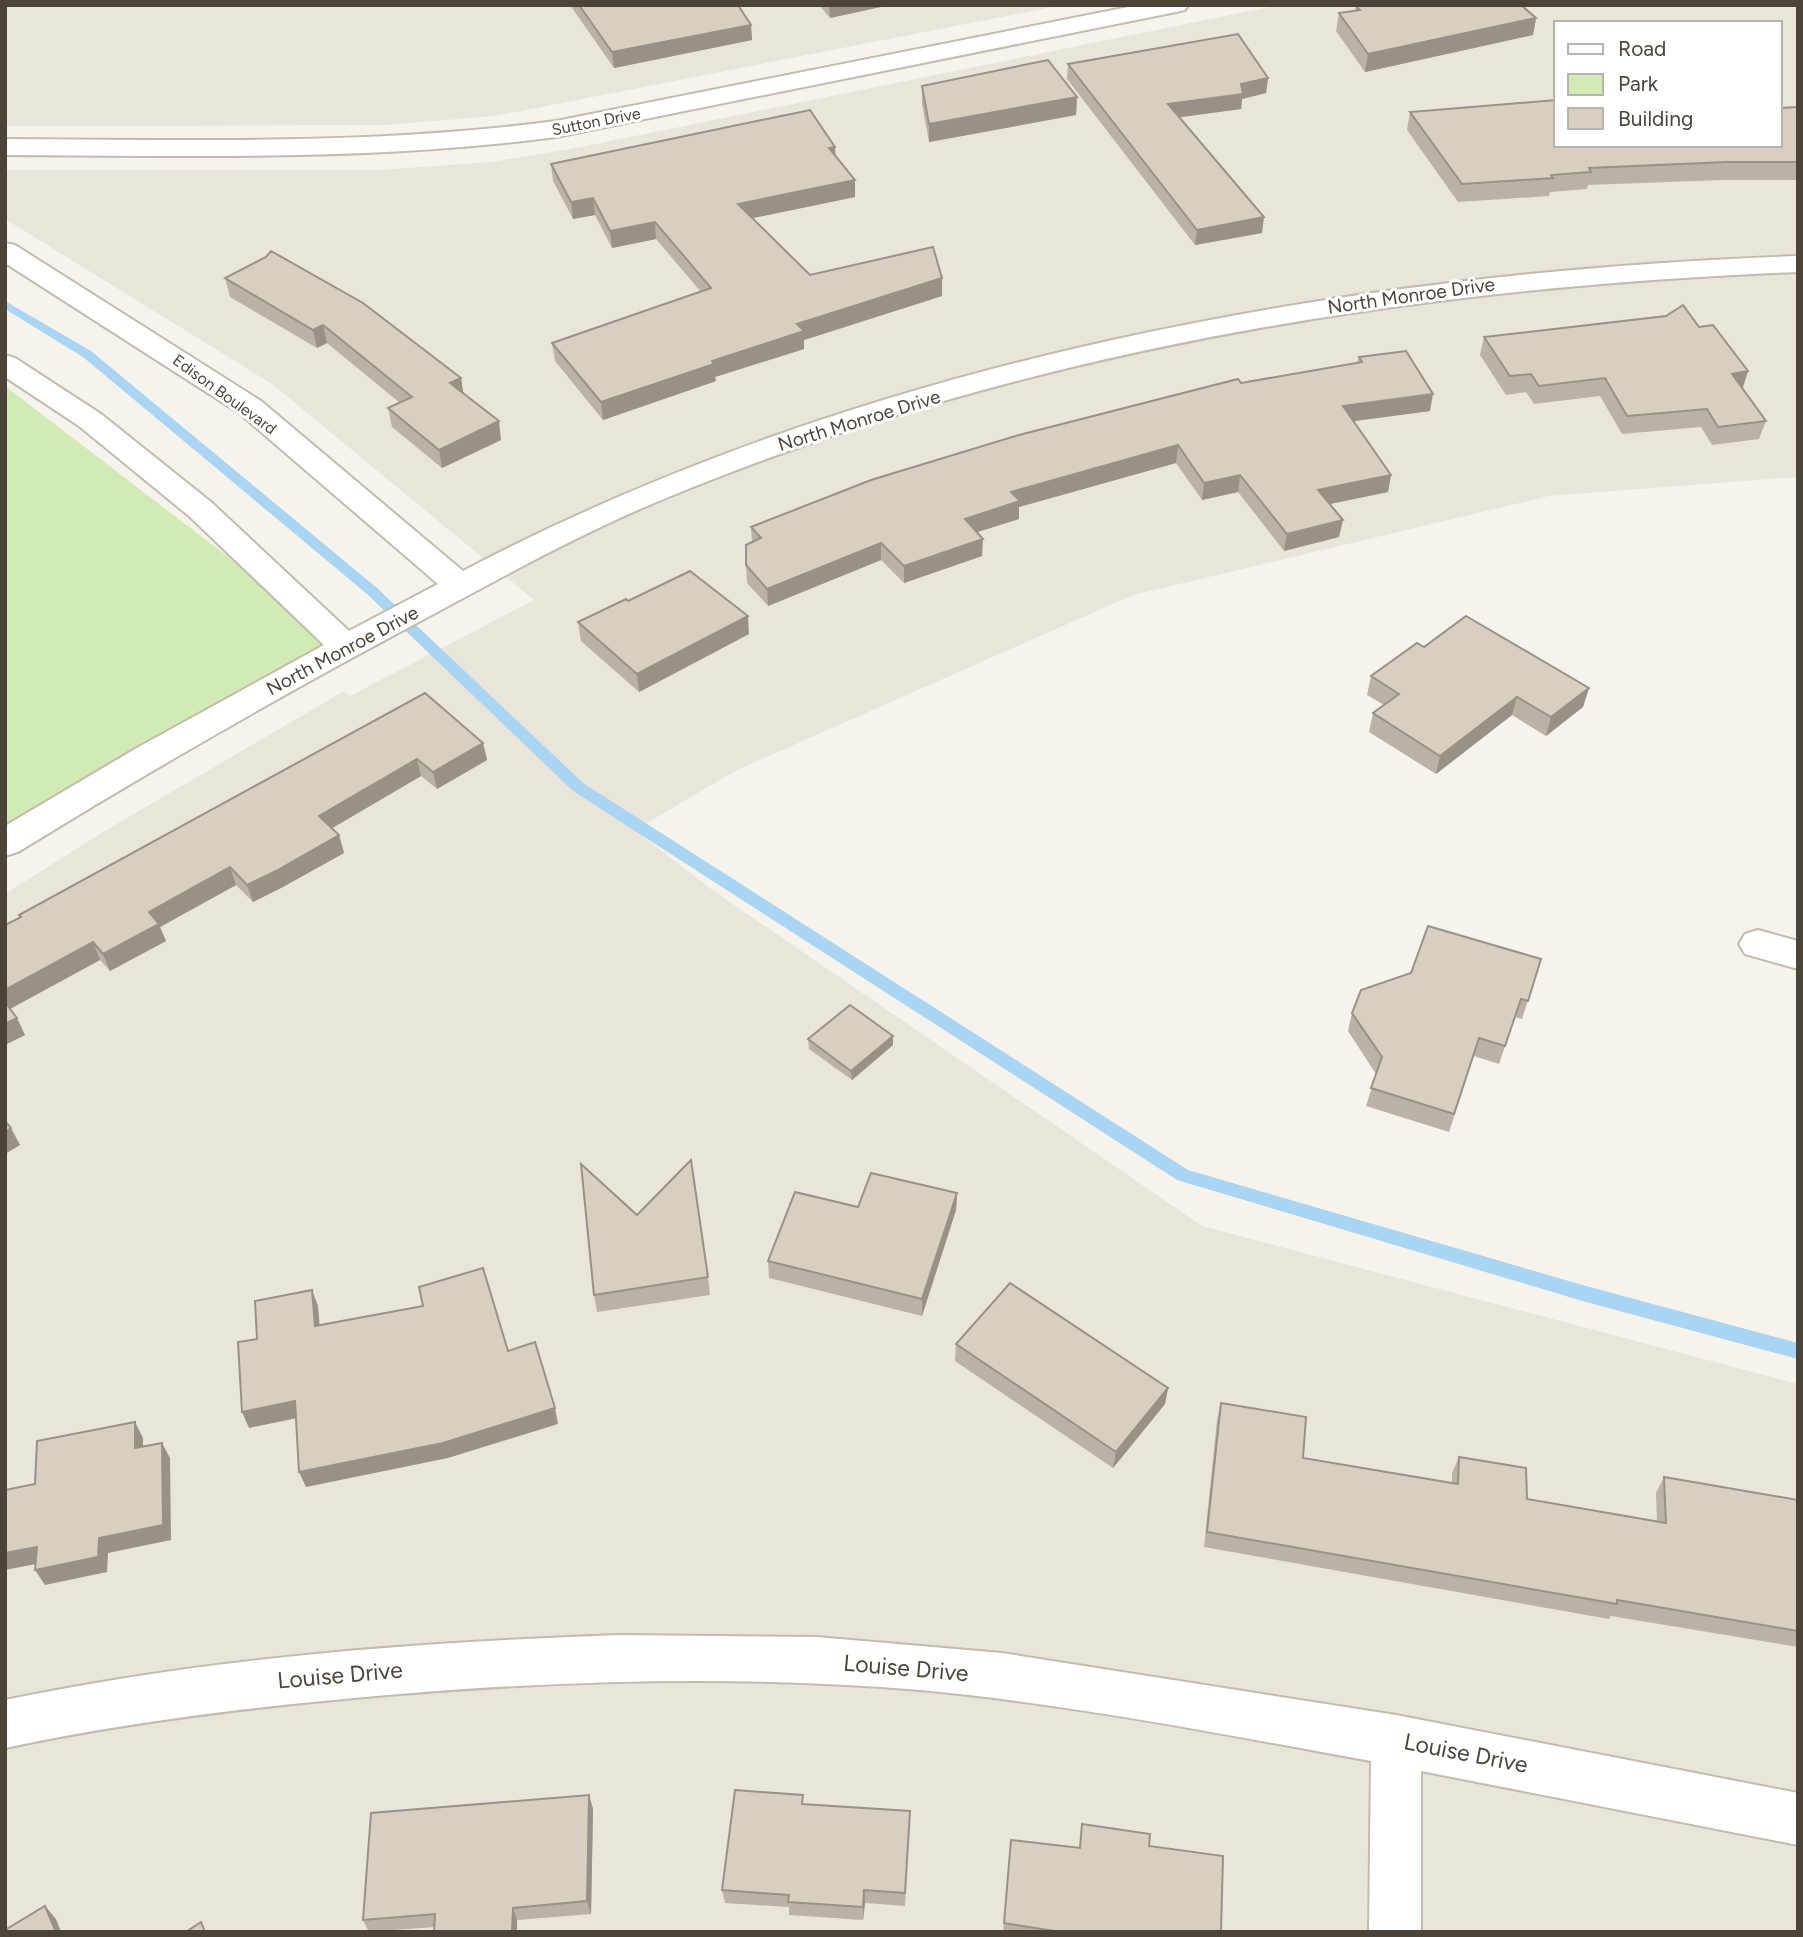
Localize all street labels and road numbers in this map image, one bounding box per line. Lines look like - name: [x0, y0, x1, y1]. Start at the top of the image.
- street label: Sutton Drive: [550, 104, 642, 139]
- street label: North Monroe Drive: [1326, 272, 1496, 319]
- street label: Edison Boulevard: [169, 350, 280, 438]
- street label: North Monroe Drive: [775, 385, 943, 456]
- street label: North Monroe Drive: [262, 601, 422, 700]
- street label: Louise Drive: [842, 1649, 970, 1687]
- street label: Louise Drive: [276, 1656, 404, 1694]
- street label: Louise Drive: [1402, 1727, 1530, 1779]

